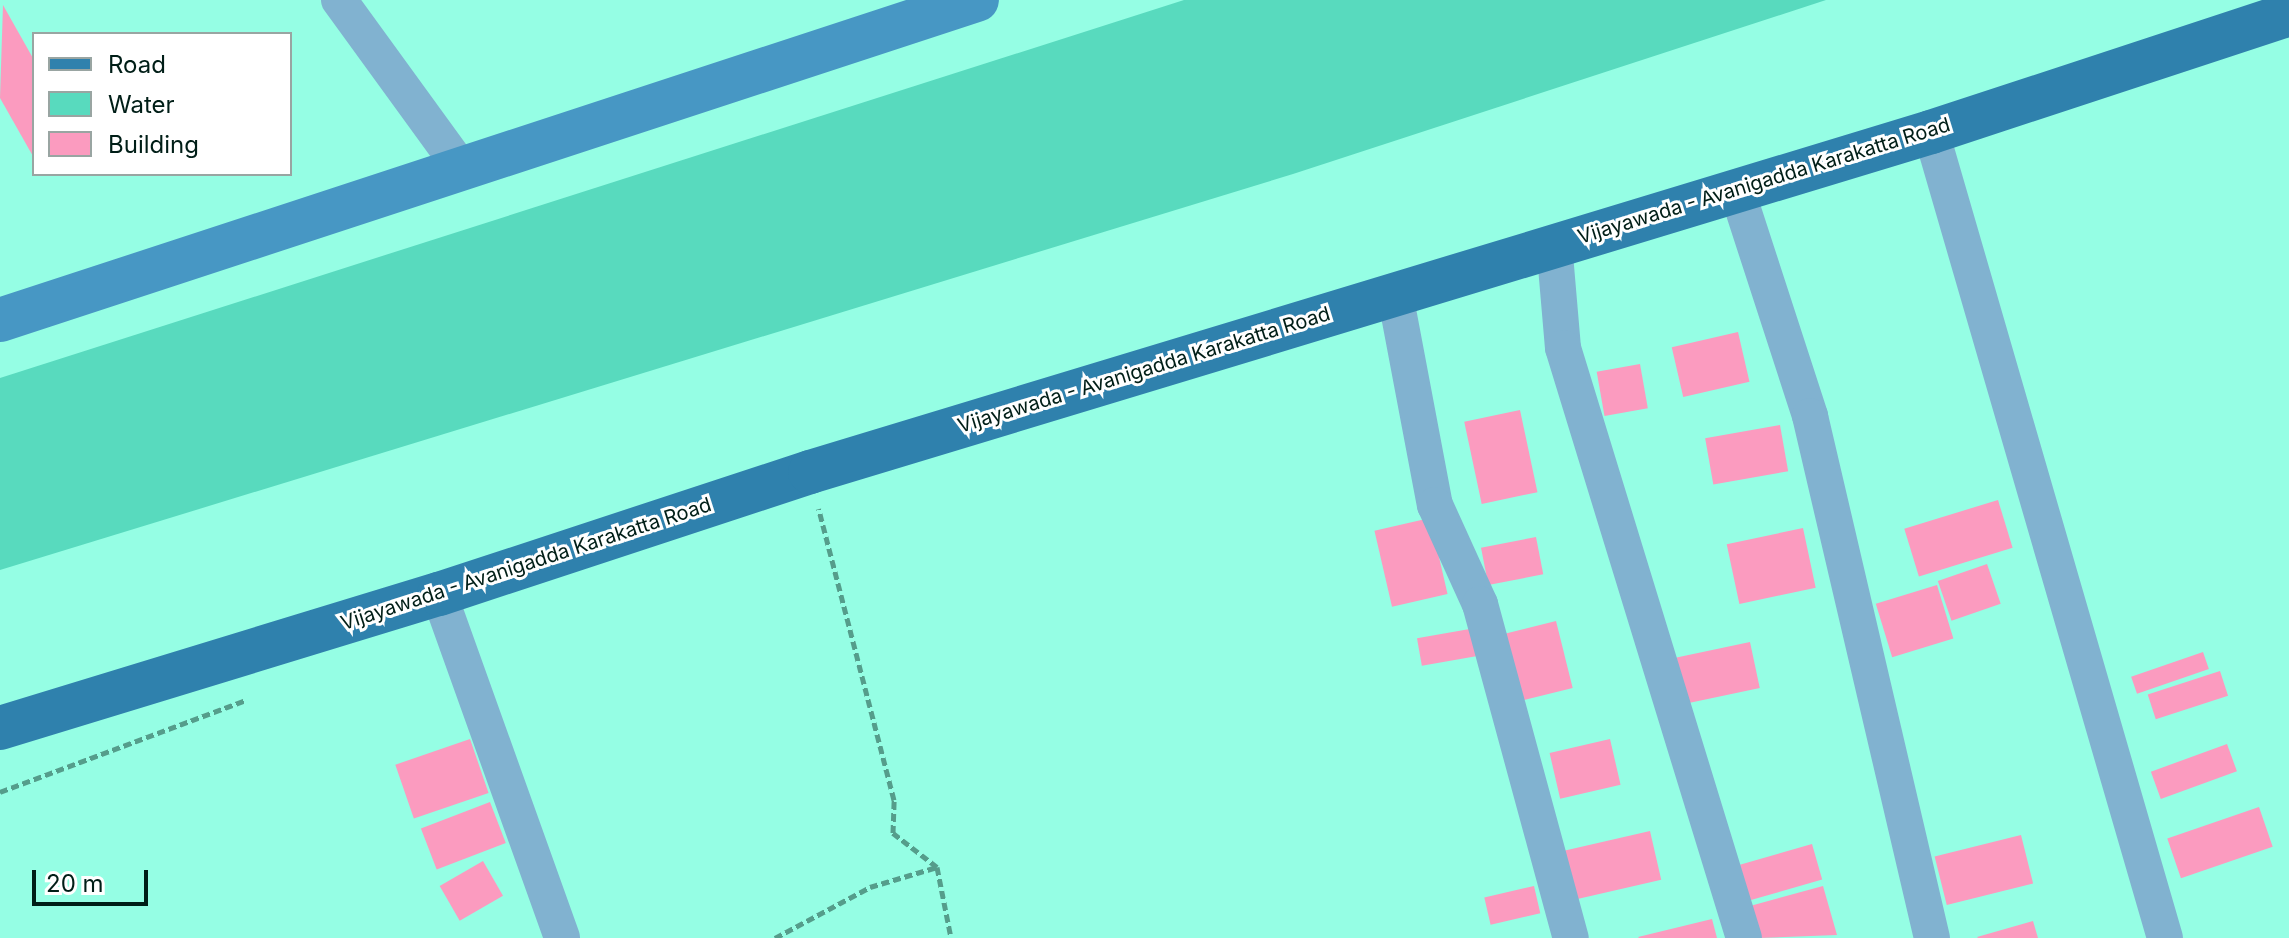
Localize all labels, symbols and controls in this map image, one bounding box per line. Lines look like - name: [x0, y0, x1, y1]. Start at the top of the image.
- legend: [32, 32, 292, 176]
- text: Road: [108, 50, 166, 79]
- text: Water: [108, 90, 175, 119]
- street label: Vijayawada - Avanigadda Karakatta Road: [1575, 113, 1953, 249]
- text: Building: [108, 130, 199, 159]
- street label: Vijayawada - Avanigadda Karakatta Road: [955, 302, 1333, 438]
- street label: Vijayawada - Avanigadda Karakatta Road: [338, 493, 714, 635]
- scale bar: [36, 854, 152, 904]
- text: 20 m: [46, 869, 104, 898]

